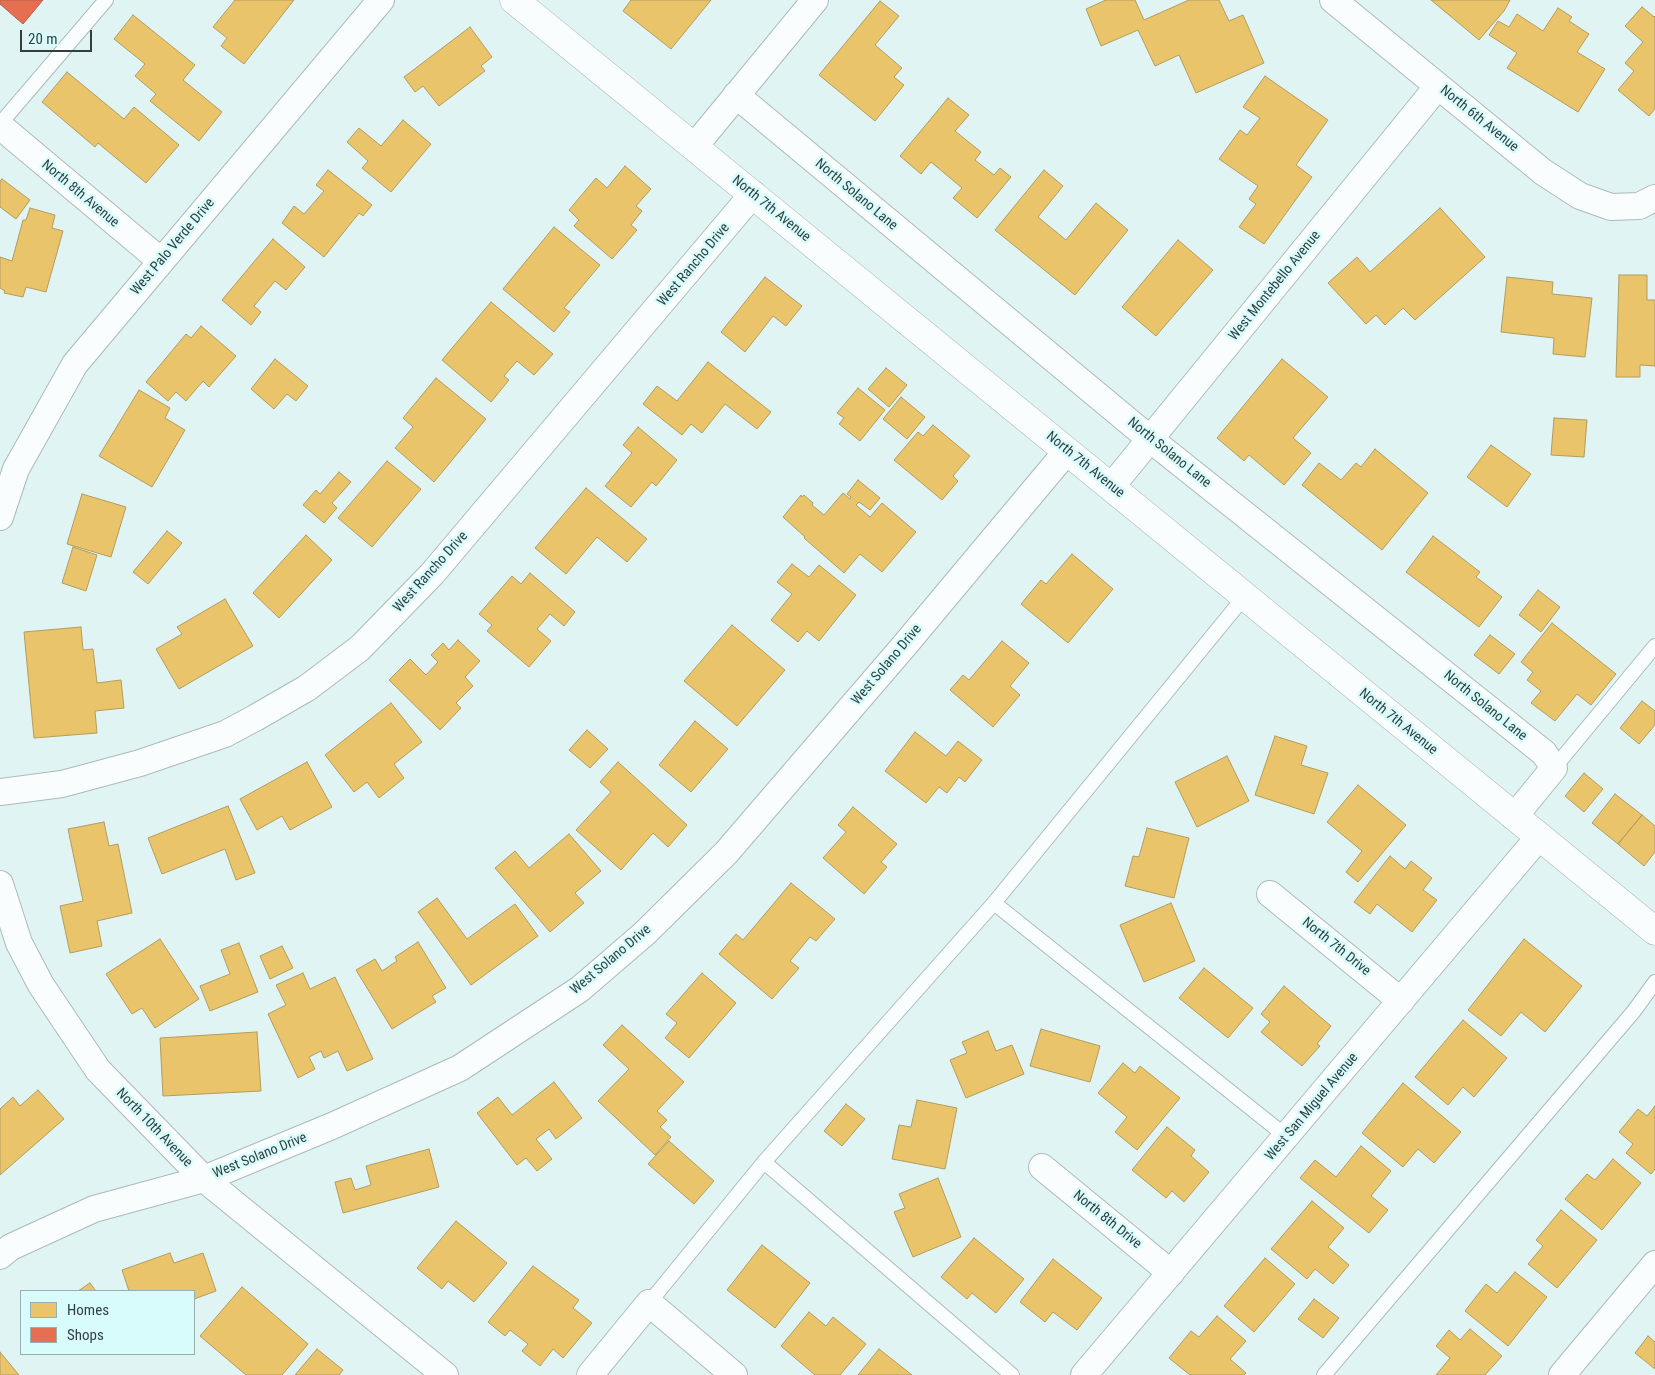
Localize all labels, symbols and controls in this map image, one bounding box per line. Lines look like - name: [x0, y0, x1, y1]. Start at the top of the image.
- scale bar: [22, 20, 95, 52]
- text: 20 m: [28, 30, 58, 48]
- street label: North 6th Avenue: [1437, 82, 1521, 156]
- street label: North Solano Lane: [811, 156, 901, 234]
- street label: North 8th Avenue: [38, 157, 122, 231]
- street label: North 7th Avenue: [729, 172, 813, 246]
- street label: West Palo Verde Drive: [128, 195, 218, 299]
- street label: West Rancho Drive: [654, 220, 734, 310]
- street label: West Montebello Avenue: [1226, 228, 1324, 344]
- street label: North Solano Lane: [1124, 414, 1214, 492]
- street label: North 7th Avenue: [1043, 428, 1127, 502]
- street label: West Rancho Drive: [390, 528, 472, 616]
- street label: West Solano Drive: [848, 621, 926, 709]
- street label: North Solano Lane: [1440, 667, 1530, 745]
- street label: North 7th Avenue: [1356, 685, 1440, 759]
- street label: North 7th Drive: [1298, 914, 1374, 980]
- street label: West Solano Drive: [567, 921, 655, 999]
- street label: West San Miguel Avenue: [1262, 1050, 1362, 1164]
- street label: North 10th Avenue: [112, 1085, 196, 1171]
- street label: West Solano Drive: [211, 1129, 309, 1183]
- street label: North 8th Drive: [1069, 1187, 1145, 1253]
- legend: [20, 1290, 195, 1355]
- text: Homes: [67, 1301, 109, 1319]
- text: Shops: [67, 1326, 104, 1344]

